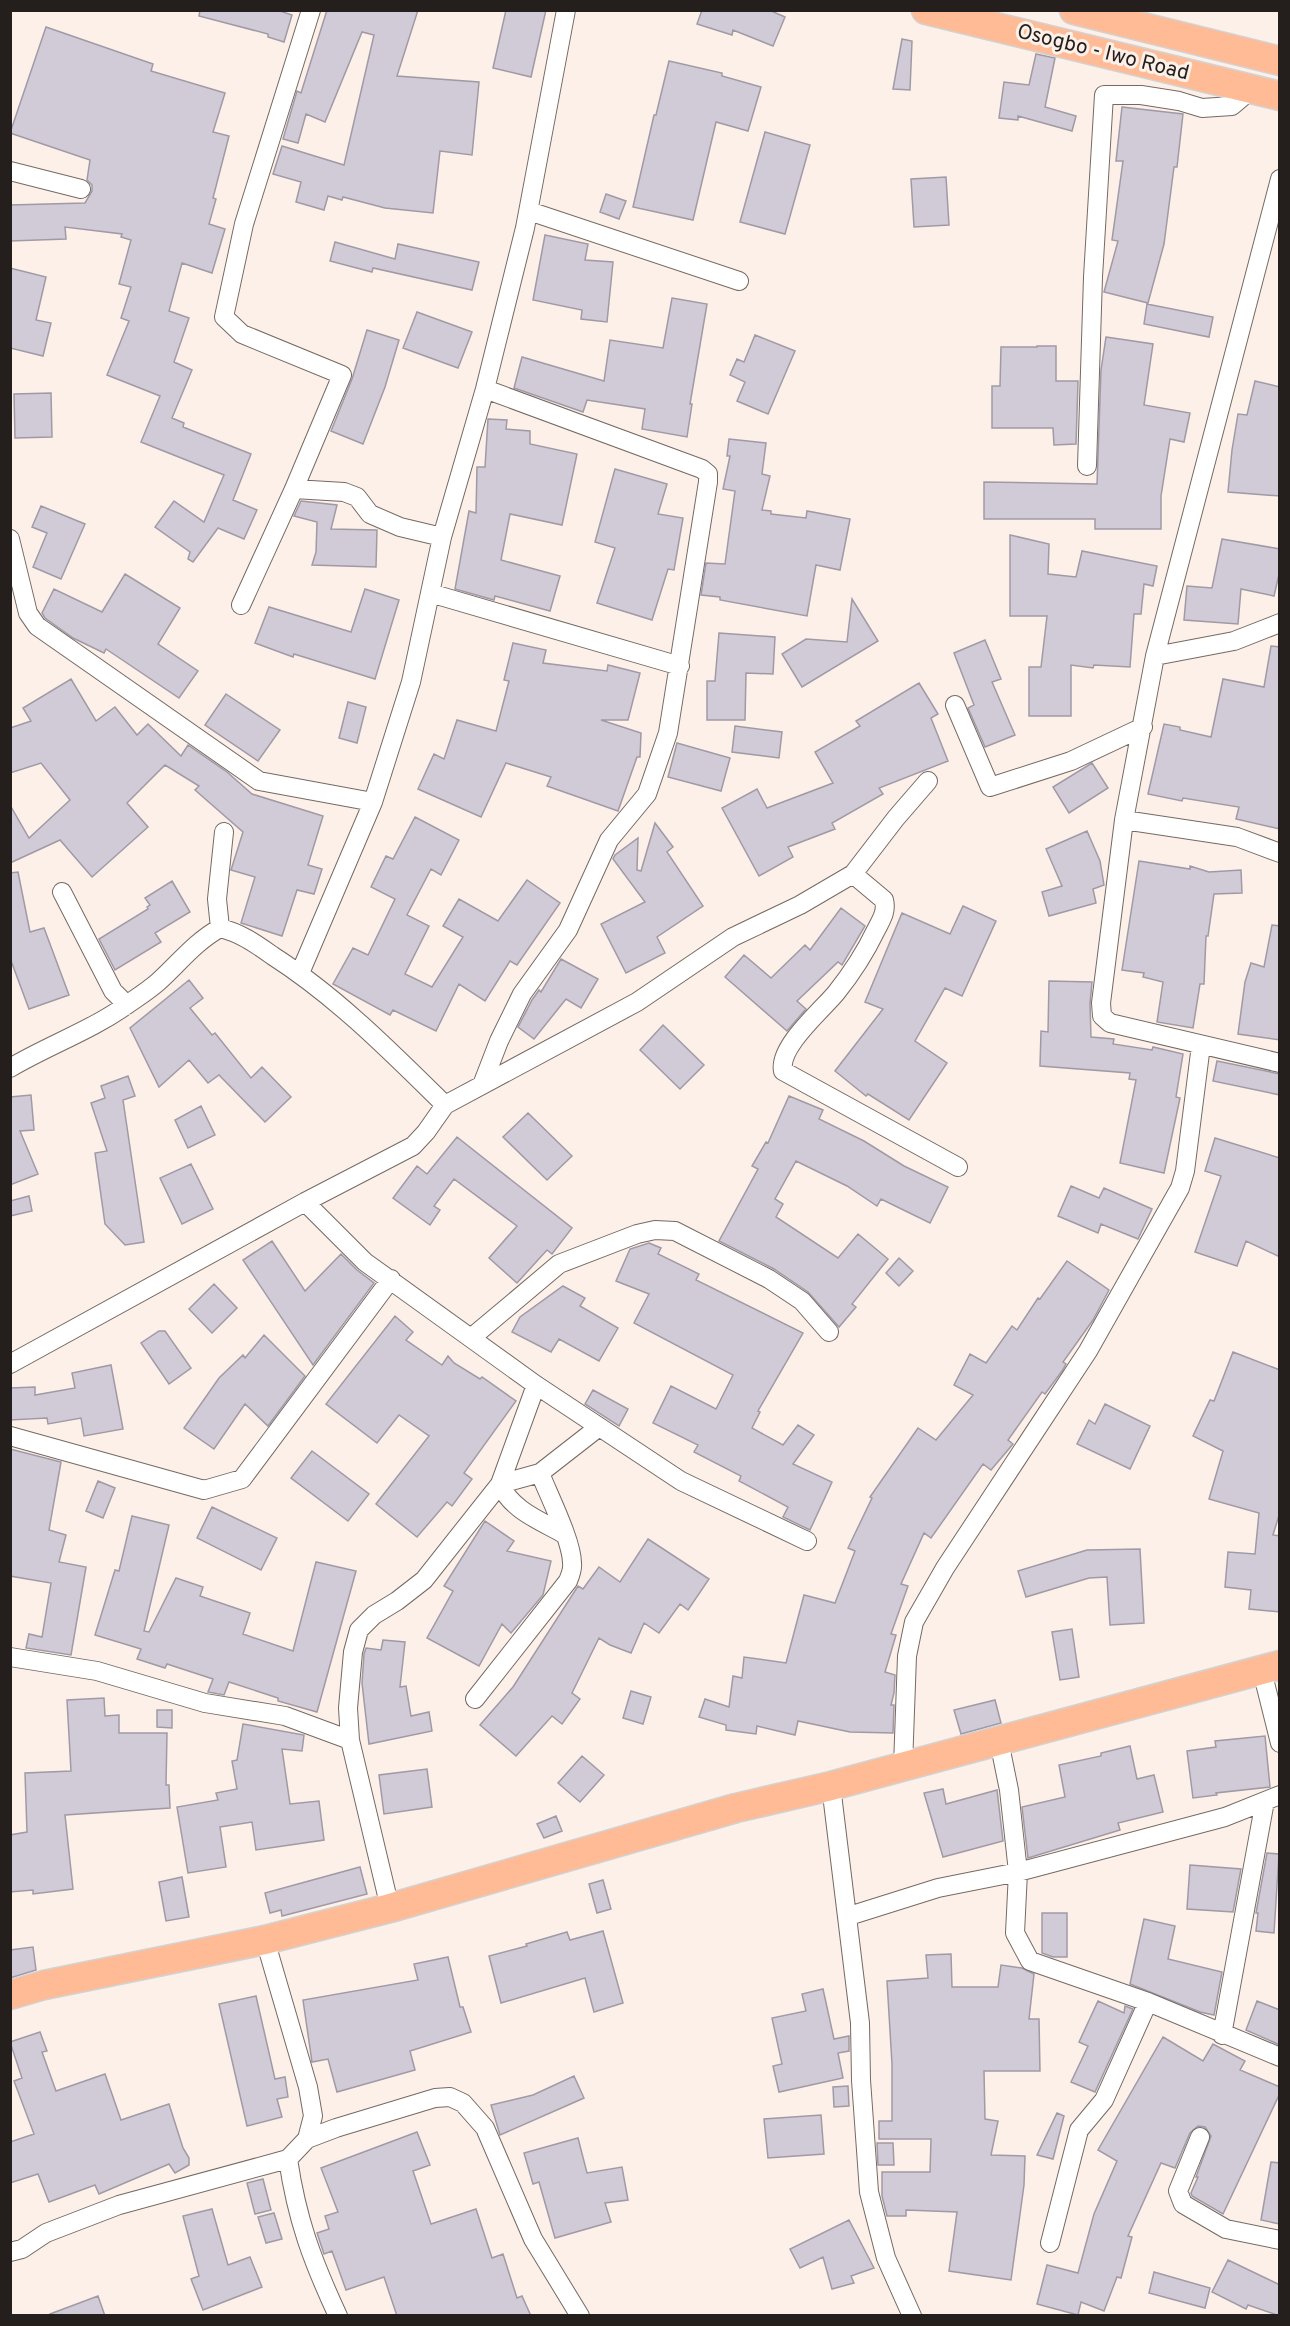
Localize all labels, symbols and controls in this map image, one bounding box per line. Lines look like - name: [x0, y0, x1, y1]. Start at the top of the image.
- street label: Osogbo - Iwo Road: [1014, 19, 1192, 87]

